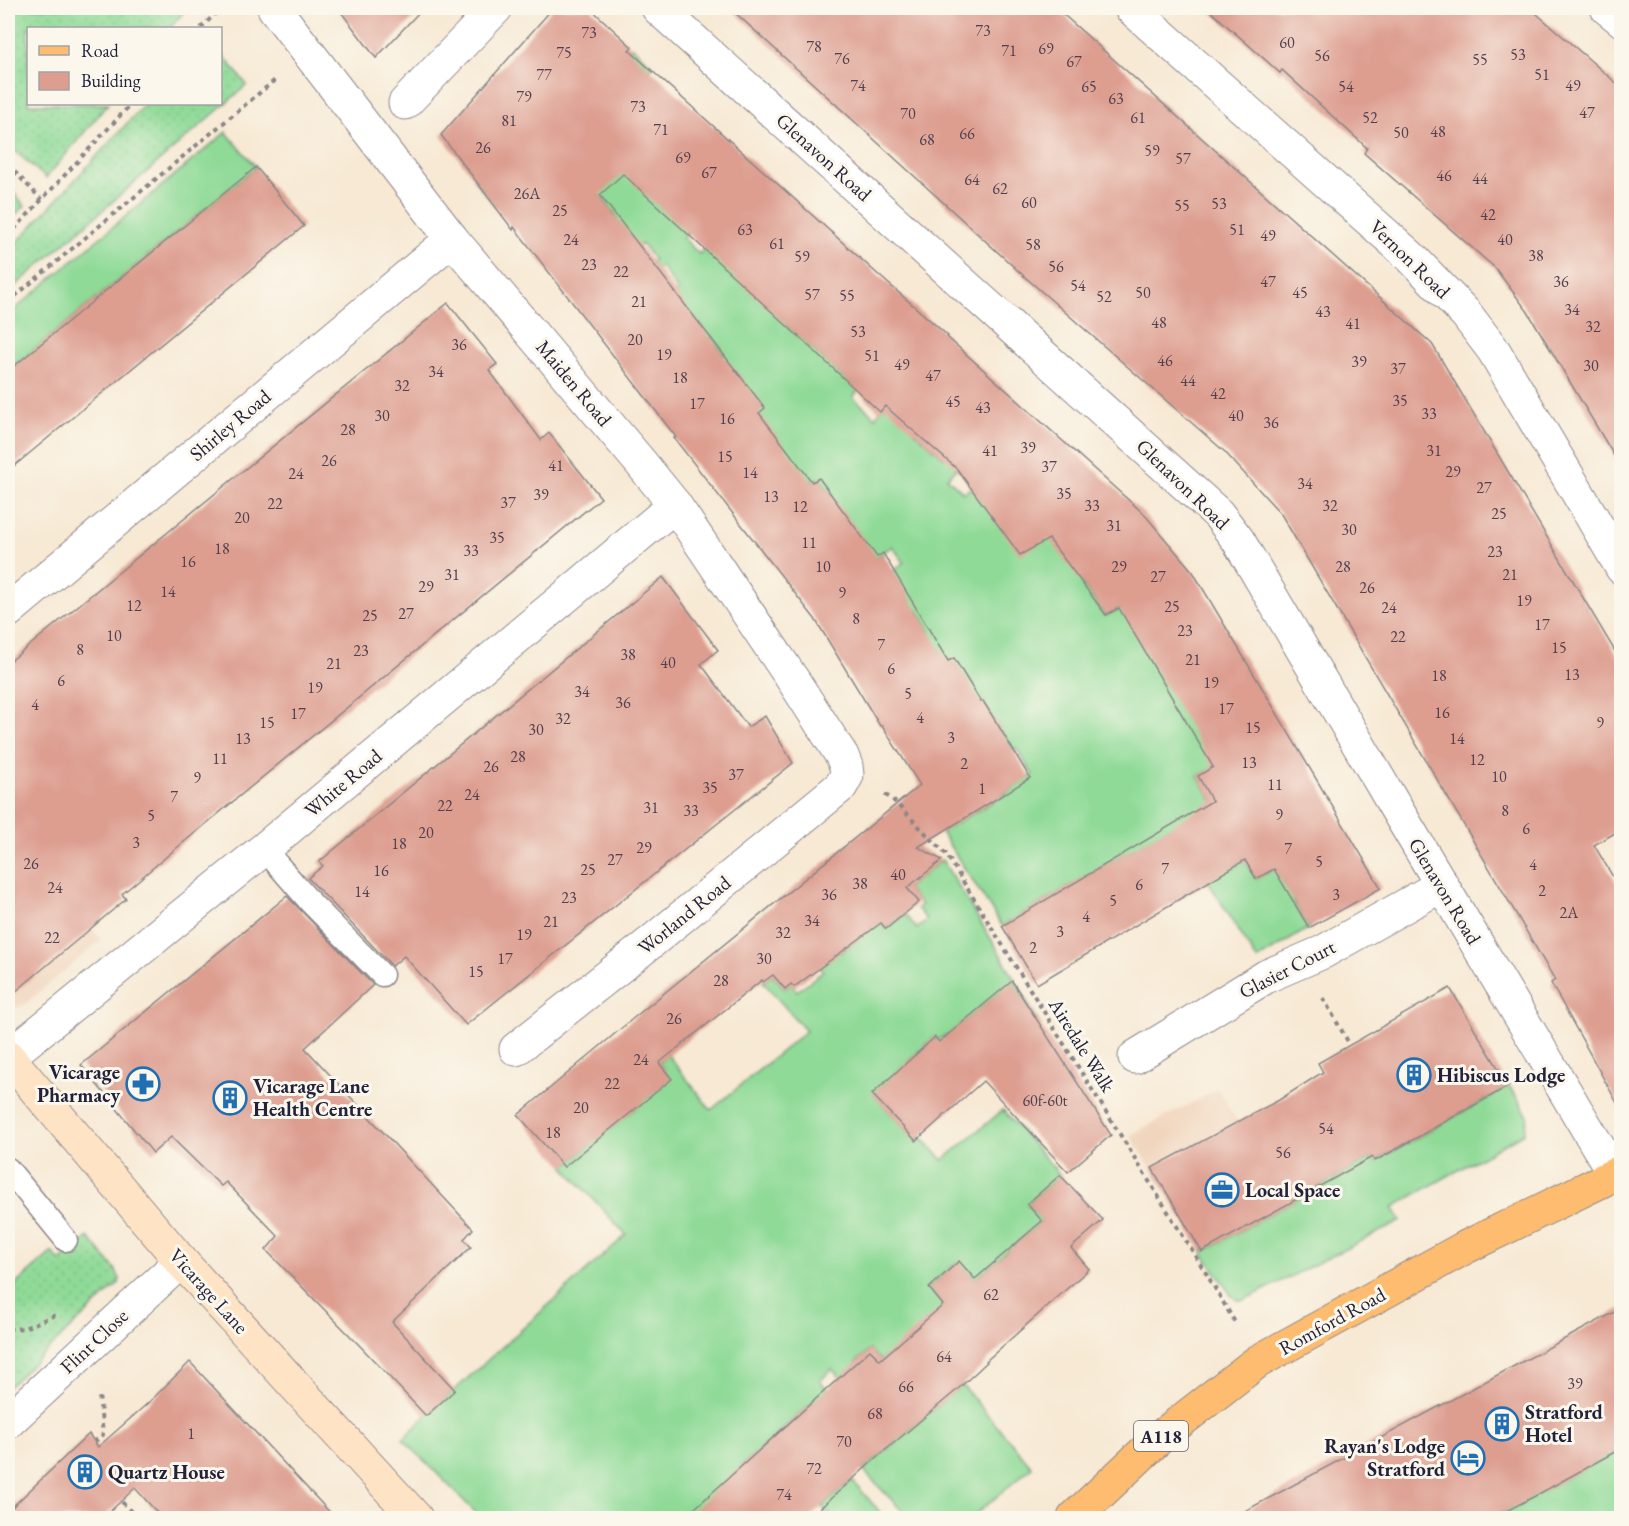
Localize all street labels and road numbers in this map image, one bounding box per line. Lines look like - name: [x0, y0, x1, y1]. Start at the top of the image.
- street label: Glenavon Road: [771, 107, 878, 207]
- street label: Vernon Road: [1364, 214, 1457, 305]
- street label: Maiden Road: [530, 334, 618, 432]
- street label: Shirley Road: [184, 383, 277, 467]
- street label: Glenavon Road: [1131, 433, 1236, 536]
- street label: White Road: [299, 742, 388, 823]
- street label: Glenavon Road: [1403, 833, 1487, 950]
- street label: Worland Road: [632, 869, 736, 960]
- street label: Glasier Court: [1234, 933, 1340, 1004]
- street label: Airedale Walk: [1042, 992, 1121, 1097]
- street label: Vicarage Lane: [164, 1243, 255, 1340]
- street label: Romford Road: [1274, 1281, 1391, 1361]
- street label: Flint Close: [54, 1303, 134, 1379]
- road number: A118: [1134, 1421, 1188, 1451]

